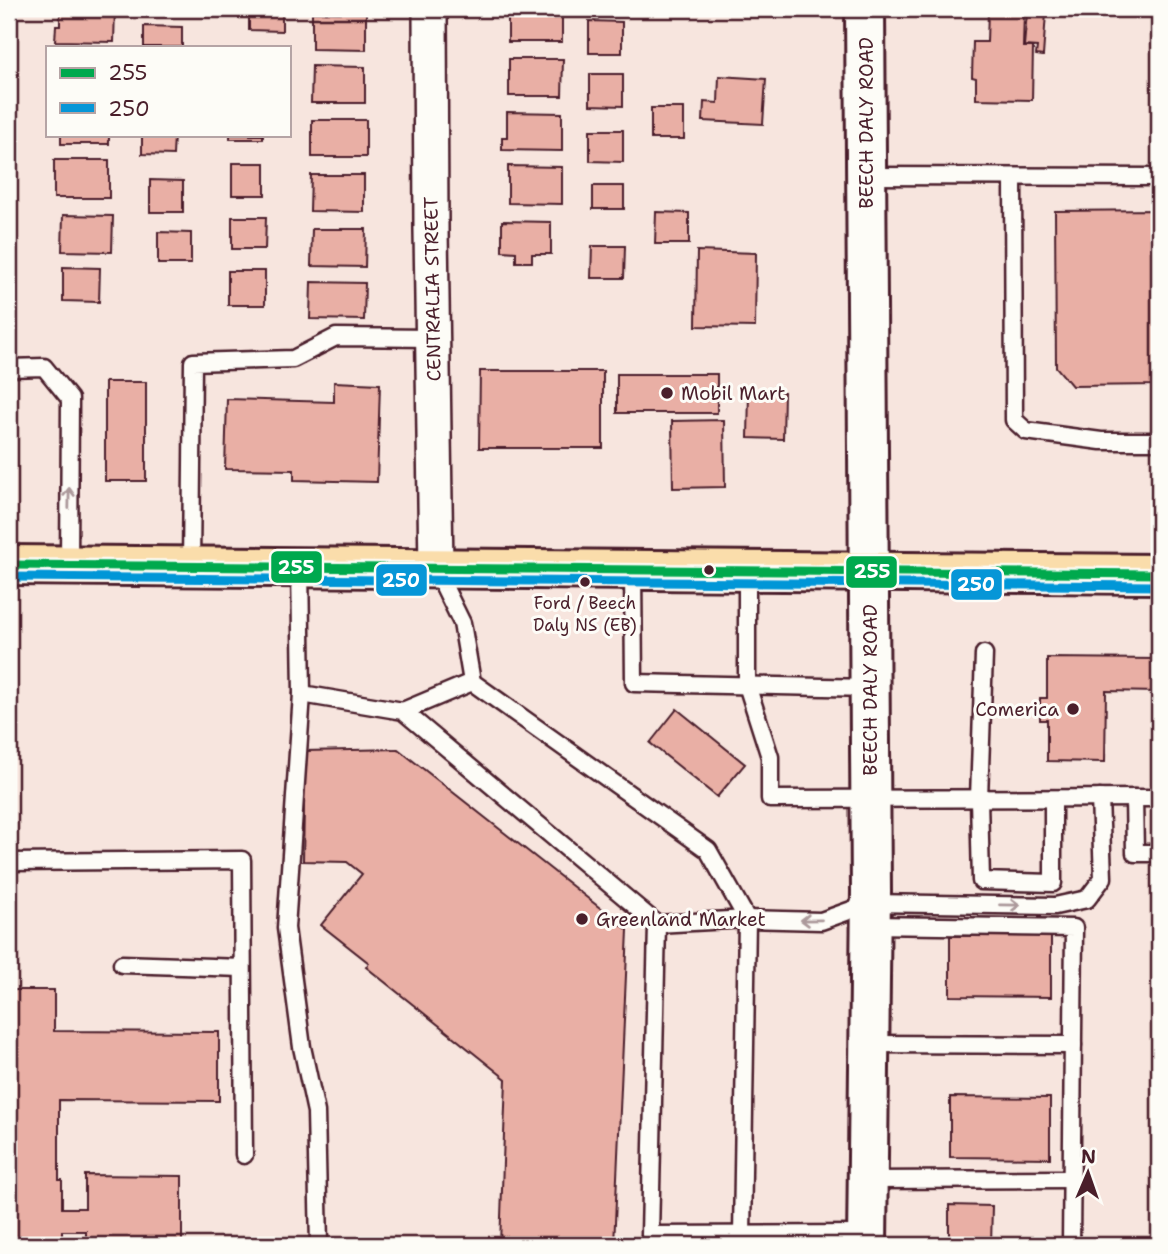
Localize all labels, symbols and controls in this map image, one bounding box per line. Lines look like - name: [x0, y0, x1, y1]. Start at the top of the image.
- street label: BEECH DALY ROAD: [854, 37, 879, 209]
- legend: [46, 46, 290, 136]
- text: 255: [108, 59, 147, 87]
- text: 250: [108, 95, 150, 123]
- street label: CENTRALIA STREET: [418, 196, 447, 382]
- place label: Mobil Mart: [681, 381, 785, 406]
- marker: Mobil Mart: [659, 385, 675, 401]
- one-way arrow: [62, 487, 76, 510]
- line badge: 255: [270, 550, 323, 584]
- text: 255: [278, 555, 315, 580]
- line badge: 255: [845, 555, 898, 589]
- text: 255: [854, 559, 891, 584]
- line badge: 250: [375, 563, 428, 597]
- unlabelled marker: [702, 563, 716, 577]
- text: 250: [382, 568, 420, 593]
- line badge: 250: [950, 568, 1003, 601]
- text: 250: [957, 572, 995, 597]
- marker: Ford / Beech Daly NS (EB): [578, 575, 592, 589]
- place label: Ford / Beech Daly NS (EB): [533, 592, 637, 636]
- street label: BEECH DALY ROAD: [858, 604, 883, 776]
- place label: Comerica: [975, 697, 1059, 722]
- marker: Comerica: [1065, 701, 1081, 717]
- one-way arrow: [998, 898, 1021, 912]
- place label: Greenland Market: [596, 907, 766, 932]
- marker: Greenland Market: [574, 911, 590, 927]
- one-way arrow: [800, 914, 823, 927]
- north arrow: [1052, 1138, 1122, 1208]
- text: N: [1081, 1144, 1097, 1169]

